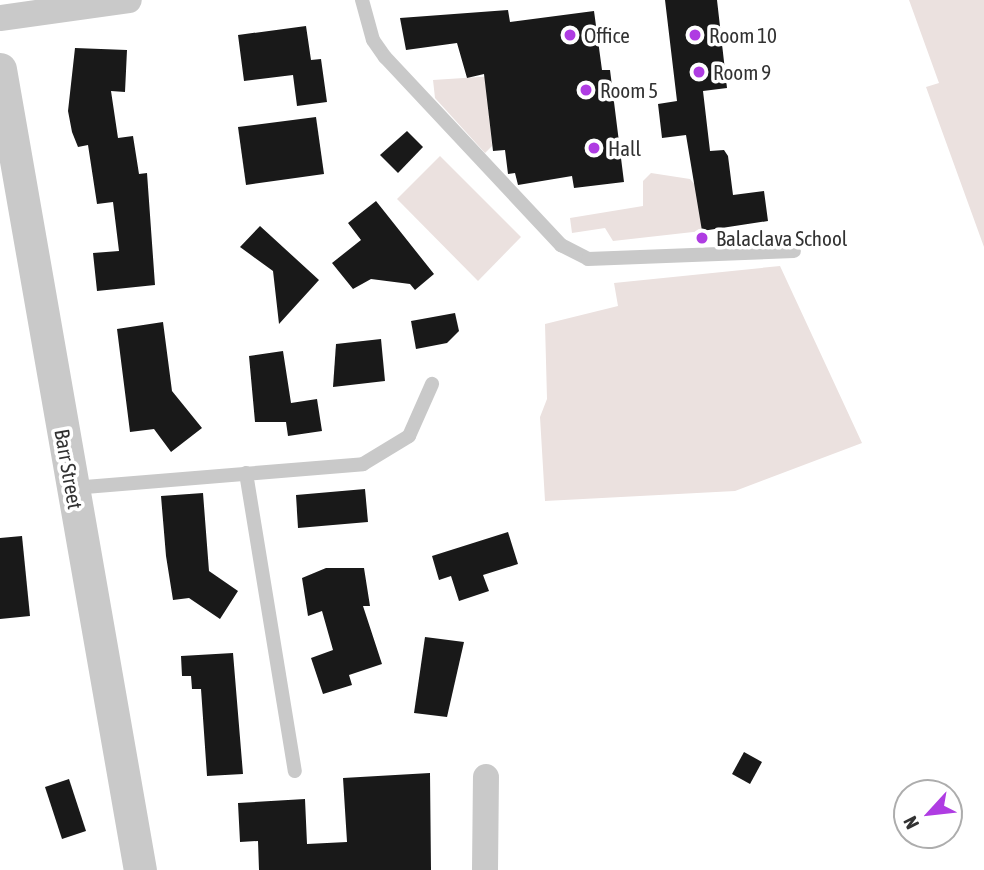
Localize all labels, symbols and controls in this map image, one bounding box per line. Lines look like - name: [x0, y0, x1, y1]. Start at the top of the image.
- place label: Office: [584, 22, 630, 48]
- place label: Room 10: [709, 22, 777, 48]
- marker: Office: [562, 27, 578, 43]
- marker: Room 10: [687, 27, 703, 43]
- place label: Room 9: [713, 59, 771, 85]
- marker: Room 9: [691, 64, 707, 80]
- place label: Room 5: [600, 77, 658, 103]
- marker: Room 5: [578, 82, 594, 98]
- place label: Hall: [608, 135, 641, 161]
- marker: Hall: [586, 140, 602, 156]
- place label: Balaclava School: [716, 225, 847, 251]
- marker: Balaclava School: [694, 230, 710, 246]
- street label: Barr Street: [50, 427, 88, 511]
- north arrow: [893, 779, 963, 849]
- text: N: [899, 813, 923, 833]

